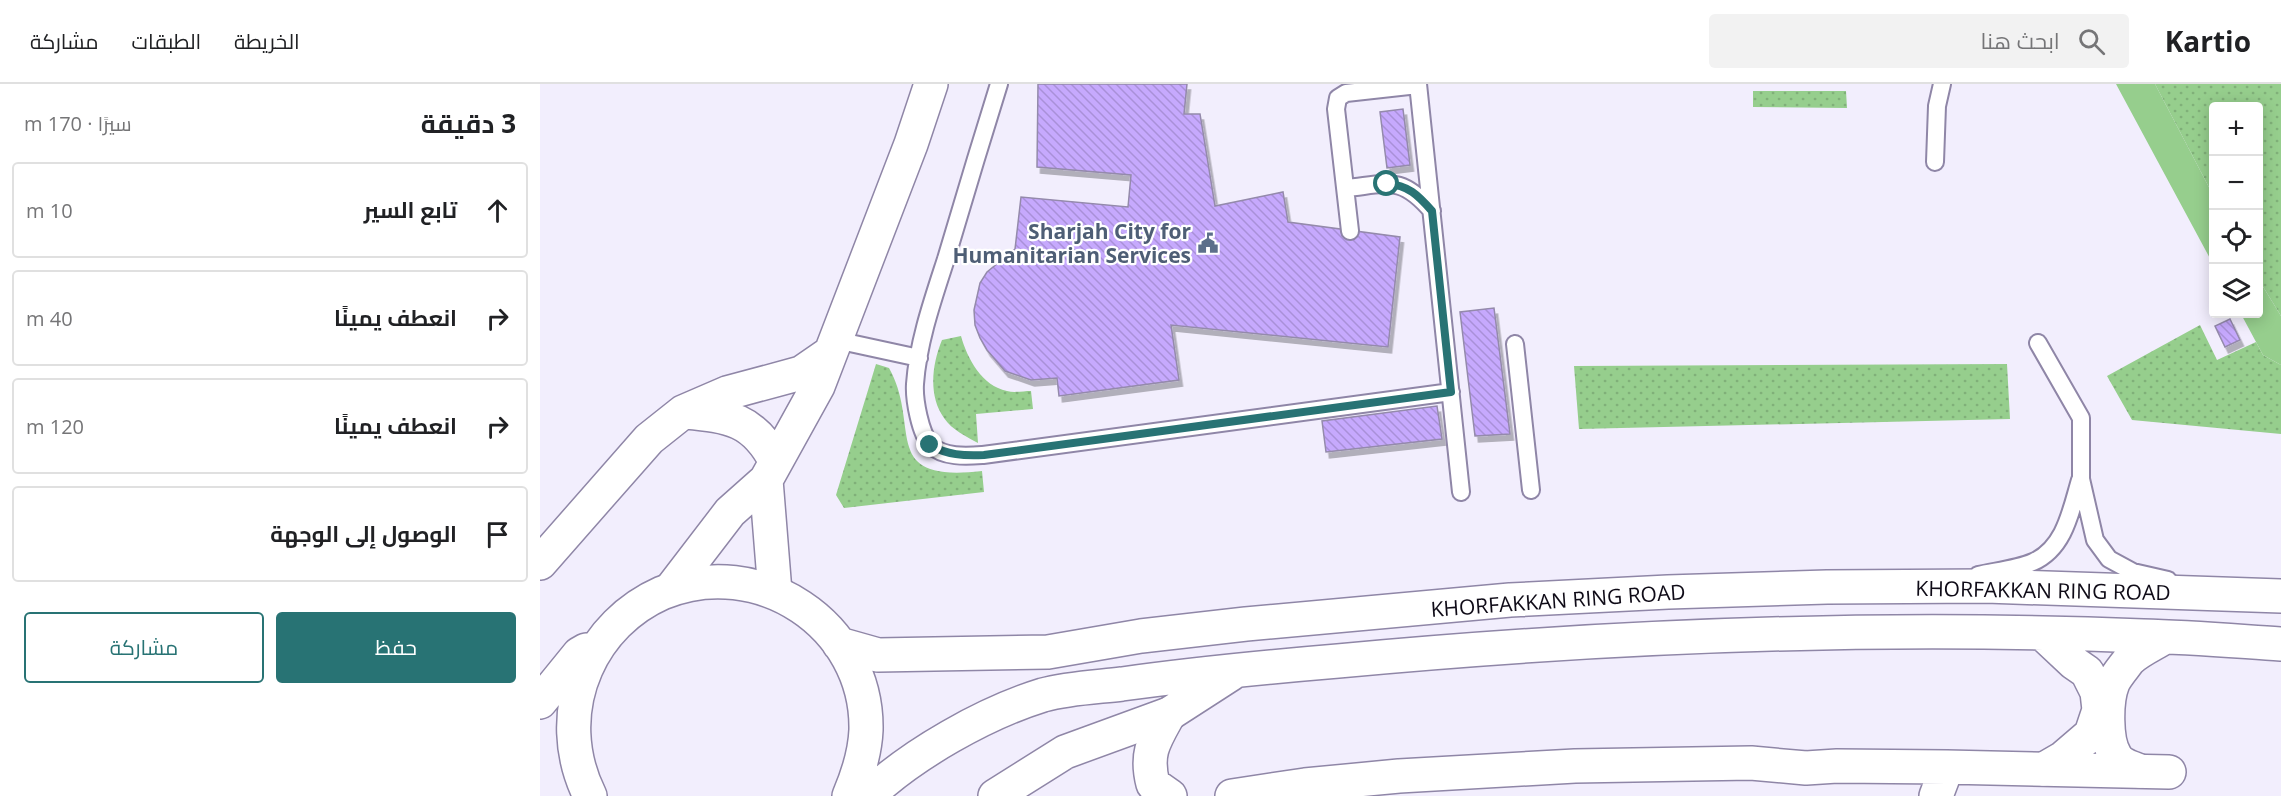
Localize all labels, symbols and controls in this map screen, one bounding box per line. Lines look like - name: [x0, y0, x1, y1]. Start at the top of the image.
- search box: [1709, 14, 2129, 68]
- text: Kartio: [2165, 22, 2251, 60]
- text: ابحث هنا: [1981, 25, 2060, 55]
- icon: search: [2075, 25, 2108, 58]
- text: مشاركة: [30, 27, 99, 55]
- text: الطبقات: [132, 27, 201, 55]
- text: الخريطة: [234, 27, 300, 55]
- map controls: [2209, 102, 2263, 318]
- button: +: [2209, 102, 2263, 156]
- text: 3 دقيقة: [421, 105, 516, 141]
- text: سيرًا · 170 m: [24, 110, 131, 137]
- button: −: [2209, 156, 2263, 210]
- route start: [1373, 170, 1399, 196]
- text: تابع السير: [364, 194, 457, 224]
- icon: ahead: [481, 194, 514, 227]
- text: 10 m: [26, 197, 73, 224]
- button: locate: [2209, 210, 2263, 264]
- place label: Sharjah City for Humanitarian Services: [952, 217, 1191, 269]
- public building icon: Sharjah City for Humanitarian Services: [1196, 231, 1220, 255]
- button: layers: [2209, 264, 2263, 318]
- text: انعطف يمينًا: [334, 302, 457, 332]
- icon: right: [481, 302, 514, 335]
- text: 40 m: [26, 305, 73, 332]
- text: انعطف يمينًا: [334, 410, 457, 440]
- icon: right: [481, 410, 514, 443]
- text: 120 m: [26, 413, 84, 440]
- route end: [916, 431, 942, 457]
- text: الوصول إلى الوجهة: [270, 518, 457, 548]
- icon: arrive: [481, 518, 514, 551]
- street label: KHORFAKKAN RING ROAD: [1915, 574, 2171, 606]
- street label: KHORFAKKAN RING ROAD: [1430, 577, 1686, 623]
- button: مشاركة: [24, 612, 264, 683]
- button: حفظ: [276, 612, 516, 683]

